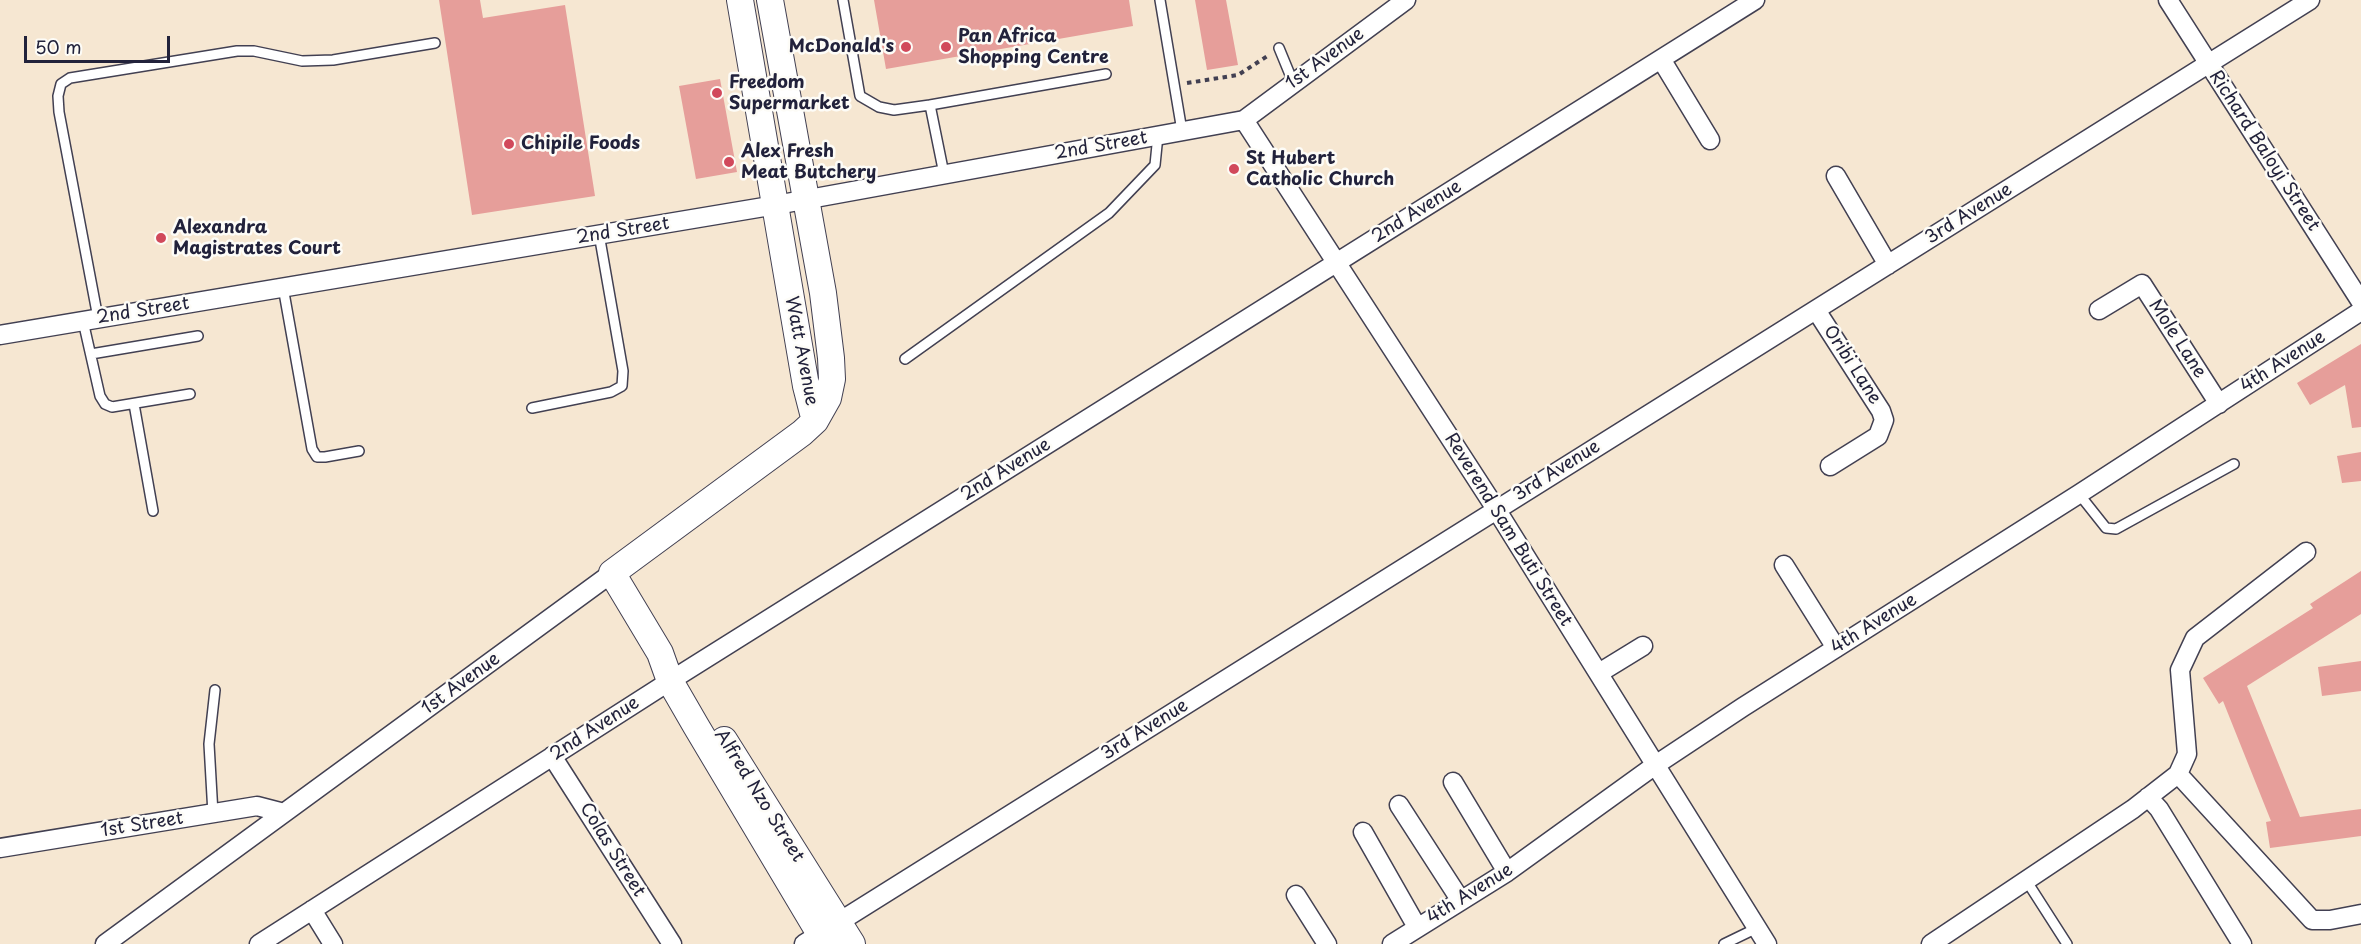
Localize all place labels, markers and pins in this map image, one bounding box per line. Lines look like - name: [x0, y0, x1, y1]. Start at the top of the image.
- place label: Pan Africa Shopping Centre: [958, 26, 1109, 68]
- place label: McDonald's: [789, 36, 894, 58]
- marker: McDonald's: [899, 40, 913, 54]
- marker: Pan Africa Shopping Centre: [939, 40, 953, 54]
- place label: Freedom Supermarket: [729, 72, 850, 115]
- marker: Freedom Supermarket: [710, 86, 724, 100]
- place label: Chipile Foods: [521, 133, 640, 155]
- marker: Chipile Foods: [502, 137, 516, 151]
- place label: Alex Fresh Meat Butchery: [741, 141, 876, 184]
- place label: St Hubert Catholic Church: [1246, 148, 1394, 190]
- marker: Alex Fresh Meat Butchery: [722, 155, 736, 169]
- marker: St Hubert Catholic Church: [1227, 162, 1241, 176]
- place label: Alexandra Magistrates Court: [173, 217, 341, 260]
- marker: Alexandra Magistrates Court: [154, 231, 168, 245]

